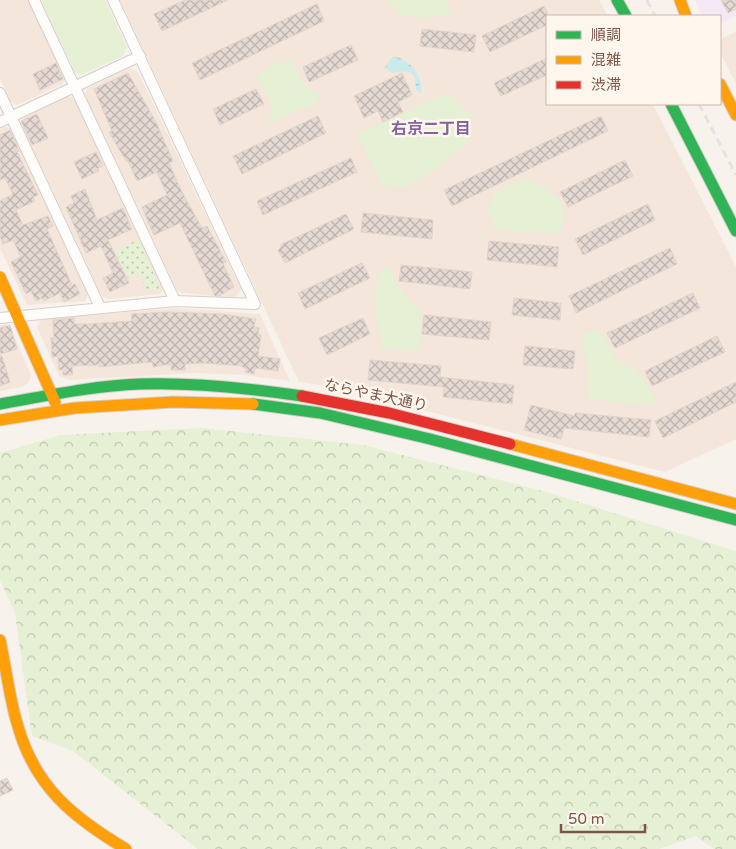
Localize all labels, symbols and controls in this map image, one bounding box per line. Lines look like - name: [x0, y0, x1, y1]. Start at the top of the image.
- legend: [546, 15, 721, 105]
- text: 順調: [591, 26, 621, 44]
- text: 混雑: [591, 51, 621, 69]
- text: 渋滞: [591, 76, 621, 94]
- district label: 右京二丁目: [391, 119, 471, 139]
- street label: ならやま大通り: [323, 375, 429, 415]
- scale bar: [561, 802, 645, 834]
- text: 50 m: [568, 810, 605, 828]

